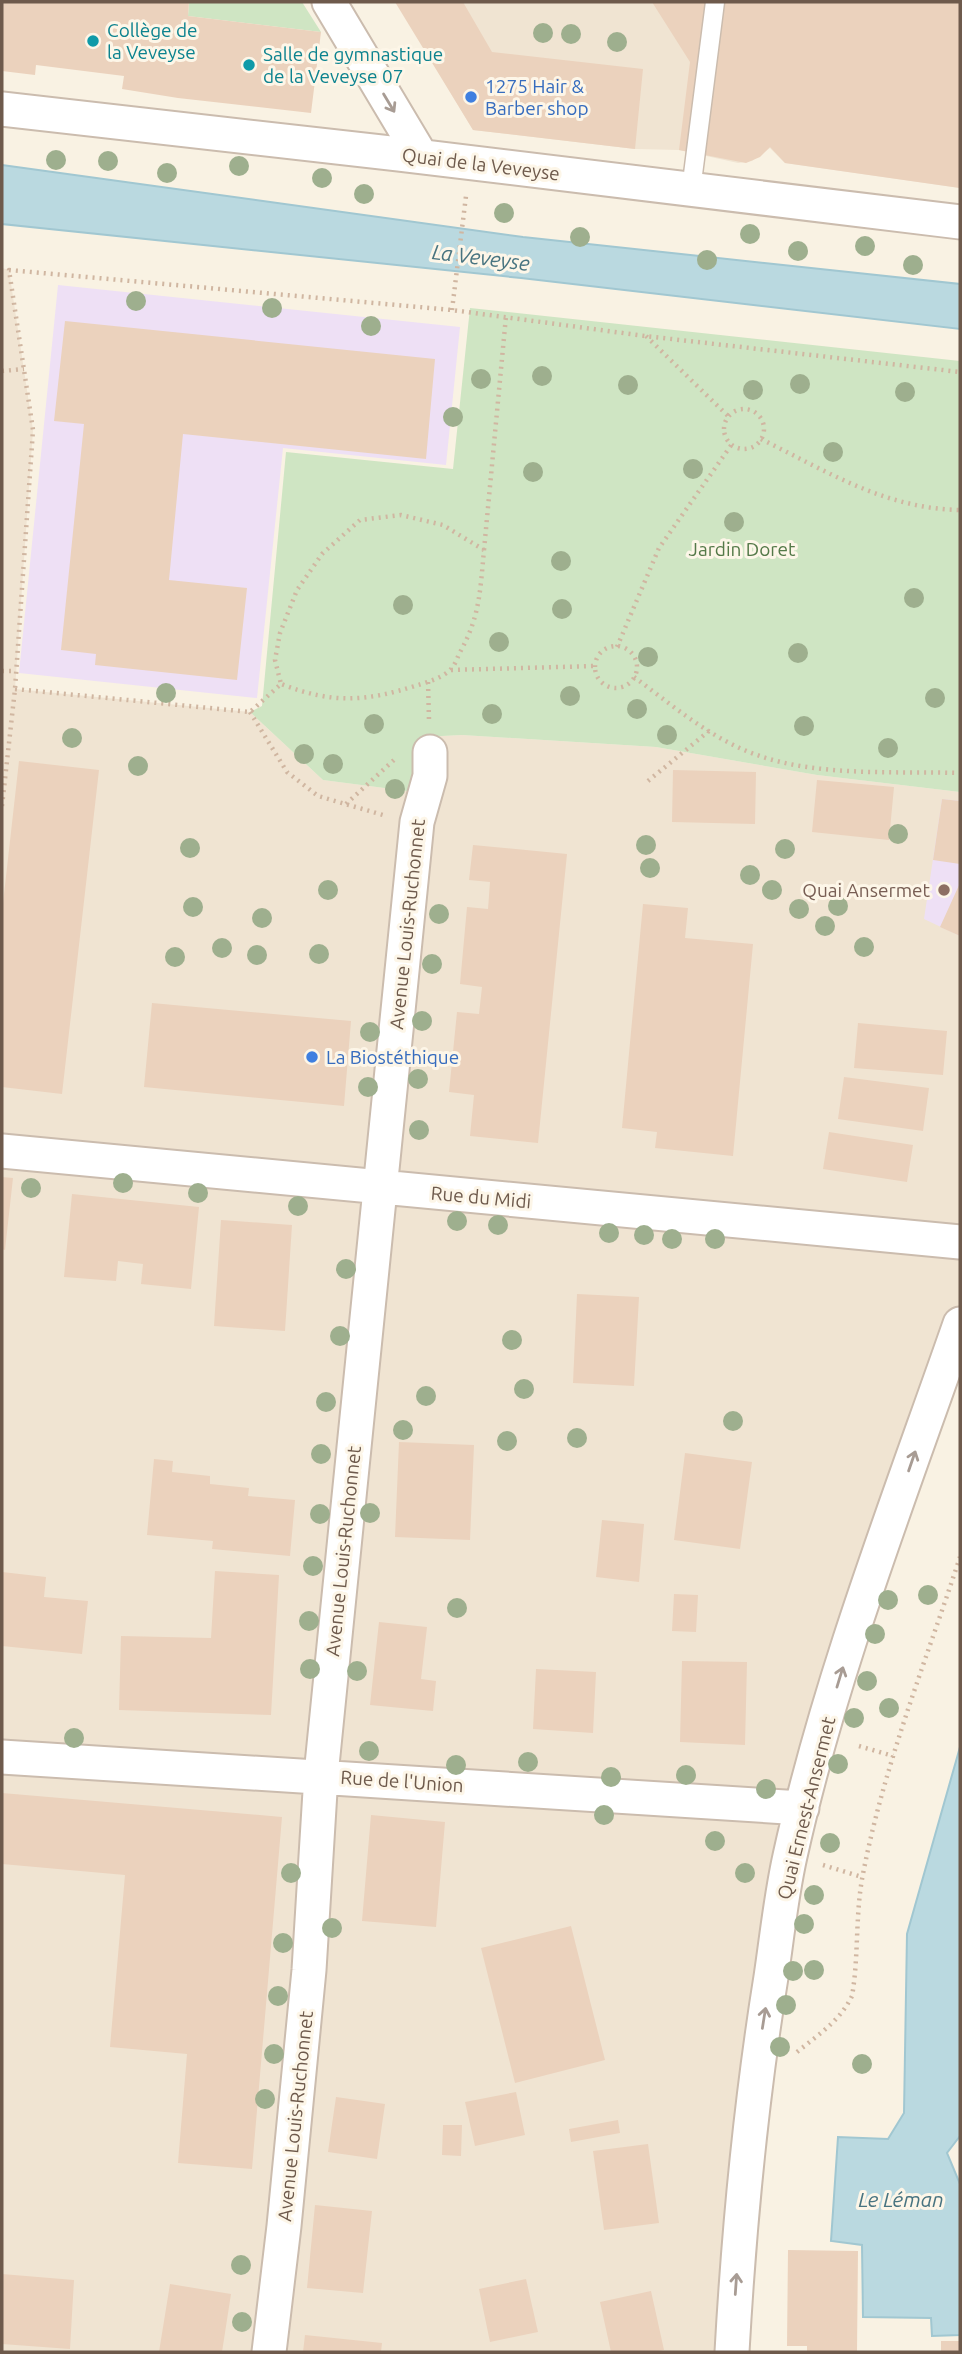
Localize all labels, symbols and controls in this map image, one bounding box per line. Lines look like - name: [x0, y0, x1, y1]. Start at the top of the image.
- place label: Collège de la Veveyse: [107, 19, 198, 63]
- marker: Collège de la Veveyse: [85, 33, 101, 49]
- place label: Salle de gymnastique de la Veveyse 07: [263, 43, 443, 87]
- marker: Salle de gymnastique de la Veveyse 07: [241, 57, 257, 73]
- place label: 1275 Hair & Barber shop: [485, 75, 589, 119]
- marker: 1275 Hair & Barber shop: [463, 89, 479, 105]
- one-way arrow: [382, 92, 396, 112]
- street label: Quai de la Veveyse: [401, 143, 561, 185]
- water label: La Veveyse: [431, 239, 532, 275]
- park label: Jardin Doret: [689, 538, 796, 560]
- street label: Avenue Louis-Ruchonnet: [385, 817, 429, 1030]
- place label: Quai Ansermet: [802, 879, 931, 901]
- marker: Quai Ansermet: [936, 882, 952, 898]
- place label: La Biostéthique: [326, 1046, 459, 1068]
- marker: La Biostéthique: [304, 1049, 320, 1065]
- street label: Rue du Midi: [430, 1182, 532, 1212]
- street label: Avenue Louis-Ruchonnet: [321, 1444, 365, 1657]
- one-way arrow: [907, 1451, 919, 1473]
- one-way arrow: [834, 1666, 847, 1688]
- street label: Quai Ernest-Ansermet: [773, 1714, 840, 1902]
- street label: Rue de l'Union: [340, 1766, 464, 1796]
- one-way arrow: [758, 2008, 771, 2030]
- street label: Avenue Louis-Ruchonnet: [273, 2009, 317, 2222]
- water label: Le Léman: [858, 2187, 944, 2211]
- one-way arrow: [730, 2273, 743, 2296]

